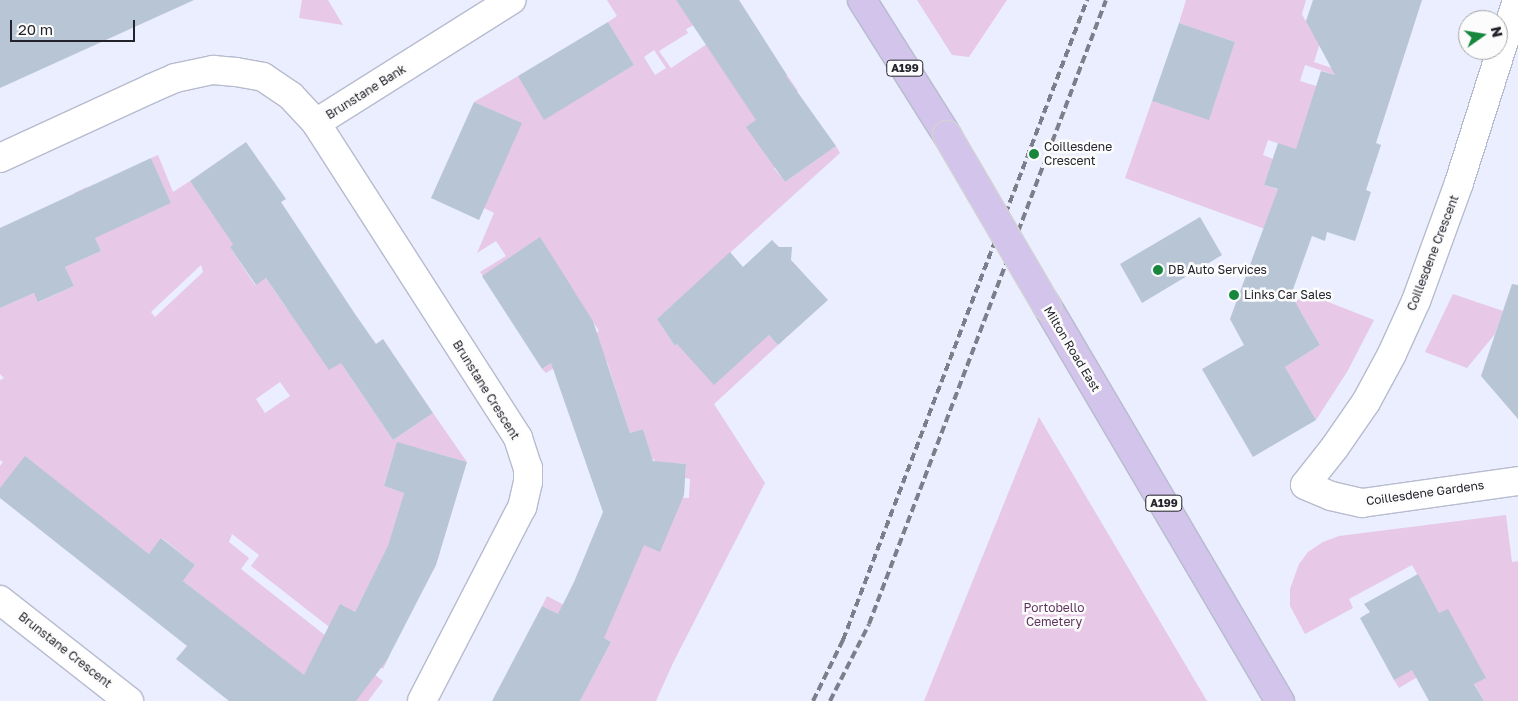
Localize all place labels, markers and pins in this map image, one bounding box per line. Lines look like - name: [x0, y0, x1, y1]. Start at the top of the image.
- place label: Coillesdene Crescent: [1044, 140, 1112, 168]
- marker: Coillesdene Crescent: [1028, 148, 1040, 160]
- place label: DB Auto Services: [1168, 263, 1267, 277]
- marker: DB Auto Services: [1152, 264, 1164, 276]
- place label: Links Car Sales: [1244, 288, 1332, 302]
- marker: Links Car Sales: [1228, 289, 1240, 301]

